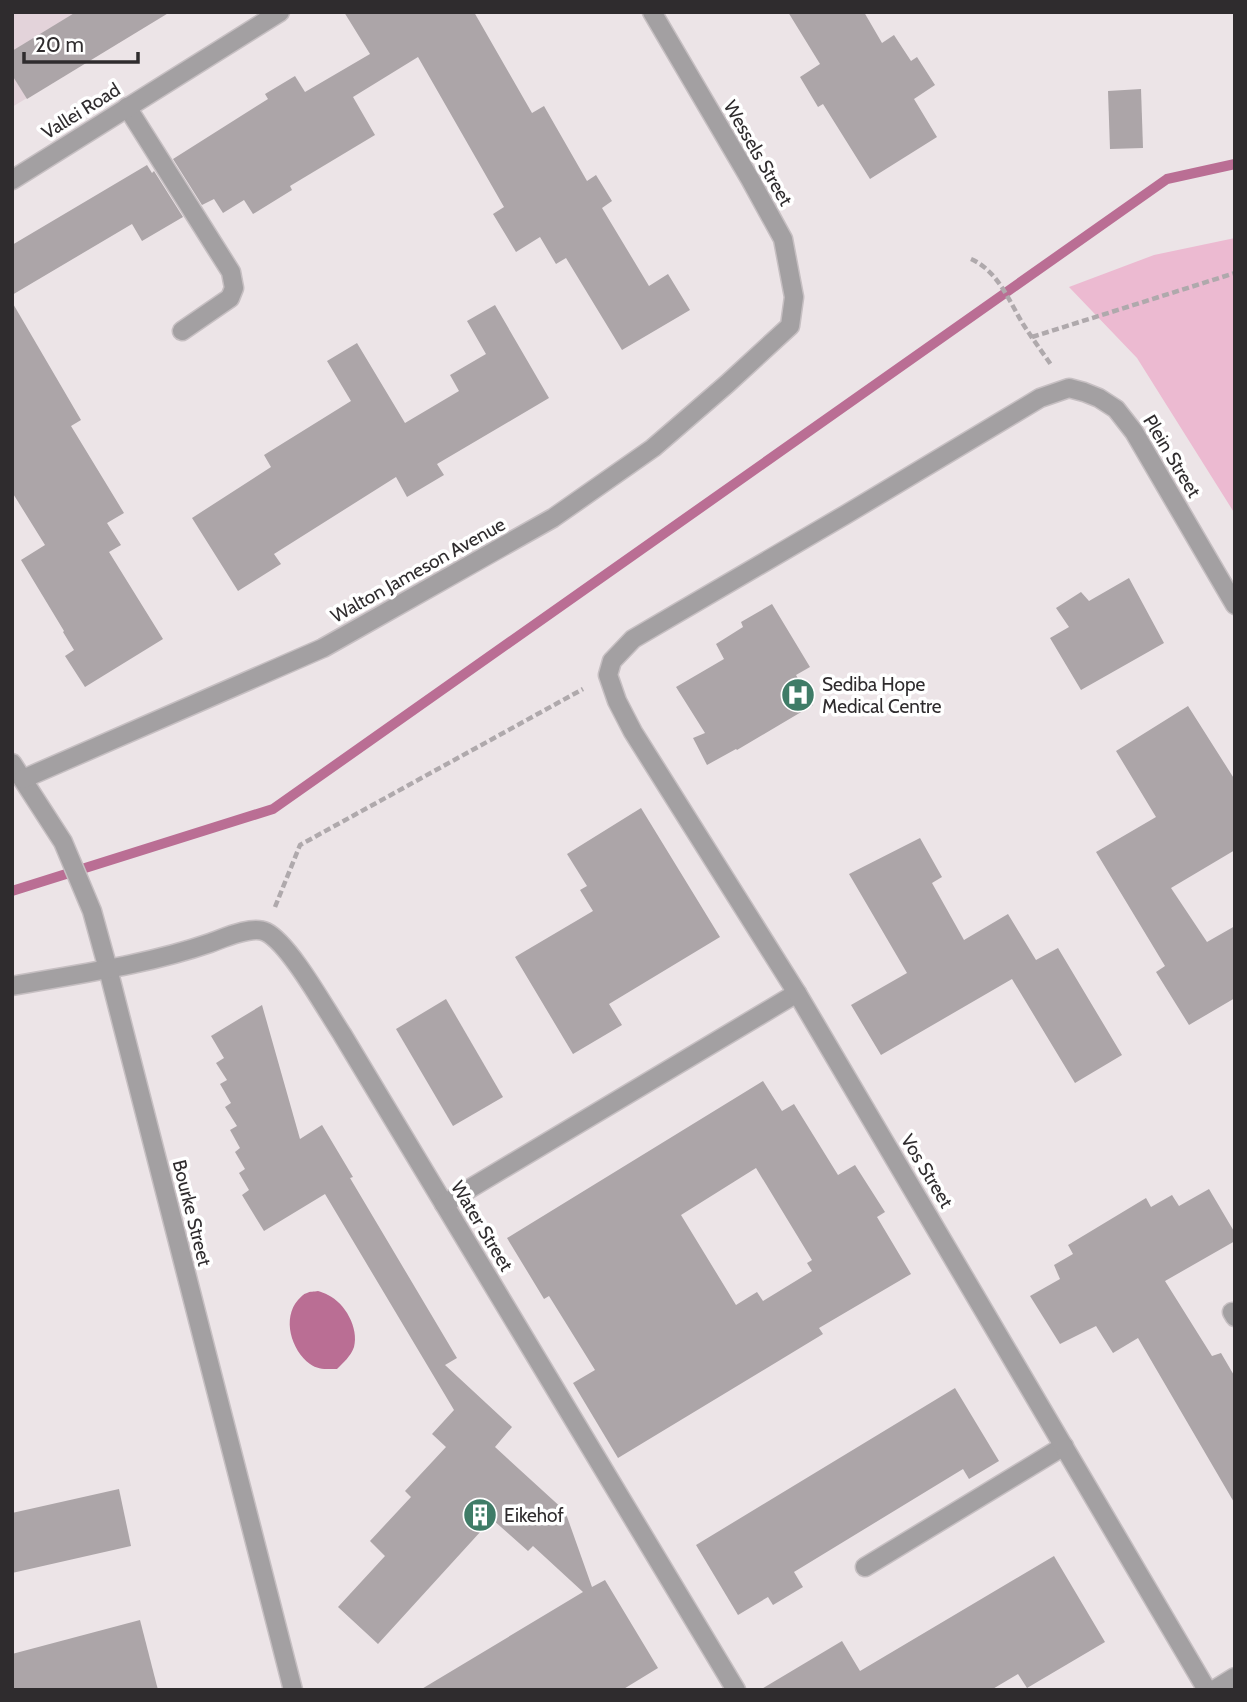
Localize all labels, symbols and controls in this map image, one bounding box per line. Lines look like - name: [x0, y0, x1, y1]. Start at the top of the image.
- scale bar: [24, 21, 138, 65]
- text: 20 m: [35, 32, 84, 57]
- street label: Vallei Road: [38, 78, 124, 144]
- street label: Wessels Street: [719, 96, 798, 210]
- street label: Plein Street: [1138, 410, 1206, 502]
- street label: Walton Jameson Avenue: [327, 512, 510, 628]
- place label: Sediba Hope Medical Centre: [822, 673, 942, 718]
- hospital icon: Sediba Hope Medical Centre: [779, 676, 817, 714]
- street label: Vos Street: [896, 1130, 958, 1213]
- street label: Bourke Street: [168, 1157, 216, 1269]
- street label: Water Street: [446, 1177, 518, 1276]
- building icon: Eikehof: [461, 1496, 499, 1534]
- place label: Eikehof: [504, 1504, 564, 1527]

